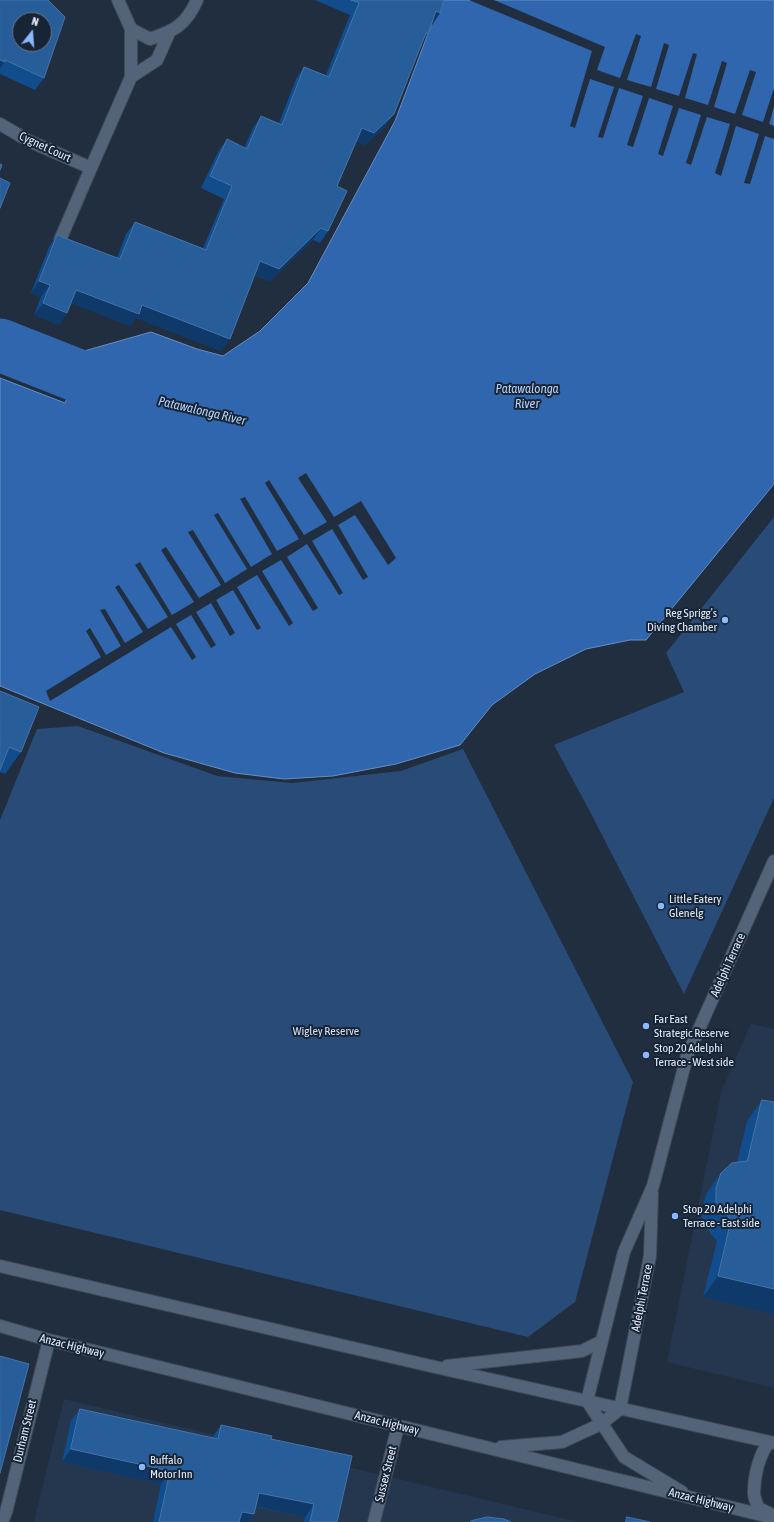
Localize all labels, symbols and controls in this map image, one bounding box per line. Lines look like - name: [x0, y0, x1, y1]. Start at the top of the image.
- north arrow: [12, 12, 52, 52]
- text: N: [30, 15, 40, 28]
- street label: Cygnet Court: [17, 129, 73, 165]
- water label: Patawalonga River: [495, 381, 559, 412]
- water label: Patawalonga River: [157, 393, 247, 429]
- place label: Reg Sprigg’s Diving Chamber: [647, 606, 717, 634]
- marker: Reg Sprigg’s Diving Chamber: [720, 615, 730, 625]
- place label: Little Eatery Glenelg: [669, 892, 721, 920]
- marker: Little Eatery Glenelg: [656, 901, 666, 911]
- street label: Adelphi Terrace: [708, 931, 748, 999]
- place label: Far East Strategic Reserve: [654, 1012, 729, 1040]
- marker: Far East Strategic Reserve: [641, 1021, 651, 1031]
- park label: Wigley Reserve: [293, 1024, 359, 1038]
- place label: Stop 20 Adelphi Terrace - West side: [654, 1041, 734, 1069]
- marker: Stop 20 Adelphi Terrace - West side: [641, 1050, 651, 1060]
- place label: Stop 20 Adelphi Terrace - East side: [683, 1202, 760, 1230]
- marker: Stop 20 Adelphi Terrace - East side: [670, 1211, 680, 1221]
- street label: Adelphi Terrace: [628, 1263, 656, 1333]
- street label: Anzac Highway: [38, 1331, 106, 1361]
- street label: Durham Street: [10, 1398, 40, 1464]
- street label: Anzac Highway: [353, 1408, 421, 1438]
- street label: Sussex Street: [372, 1444, 400, 1504]
- place label: Buffalo Motor Inn: [150, 1453, 193, 1481]
- marker: Buffalo Motor Inn: [137, 1462, 147, 1472]
- street label: Anzac Highway: [667, 1485, 735, 1515]

